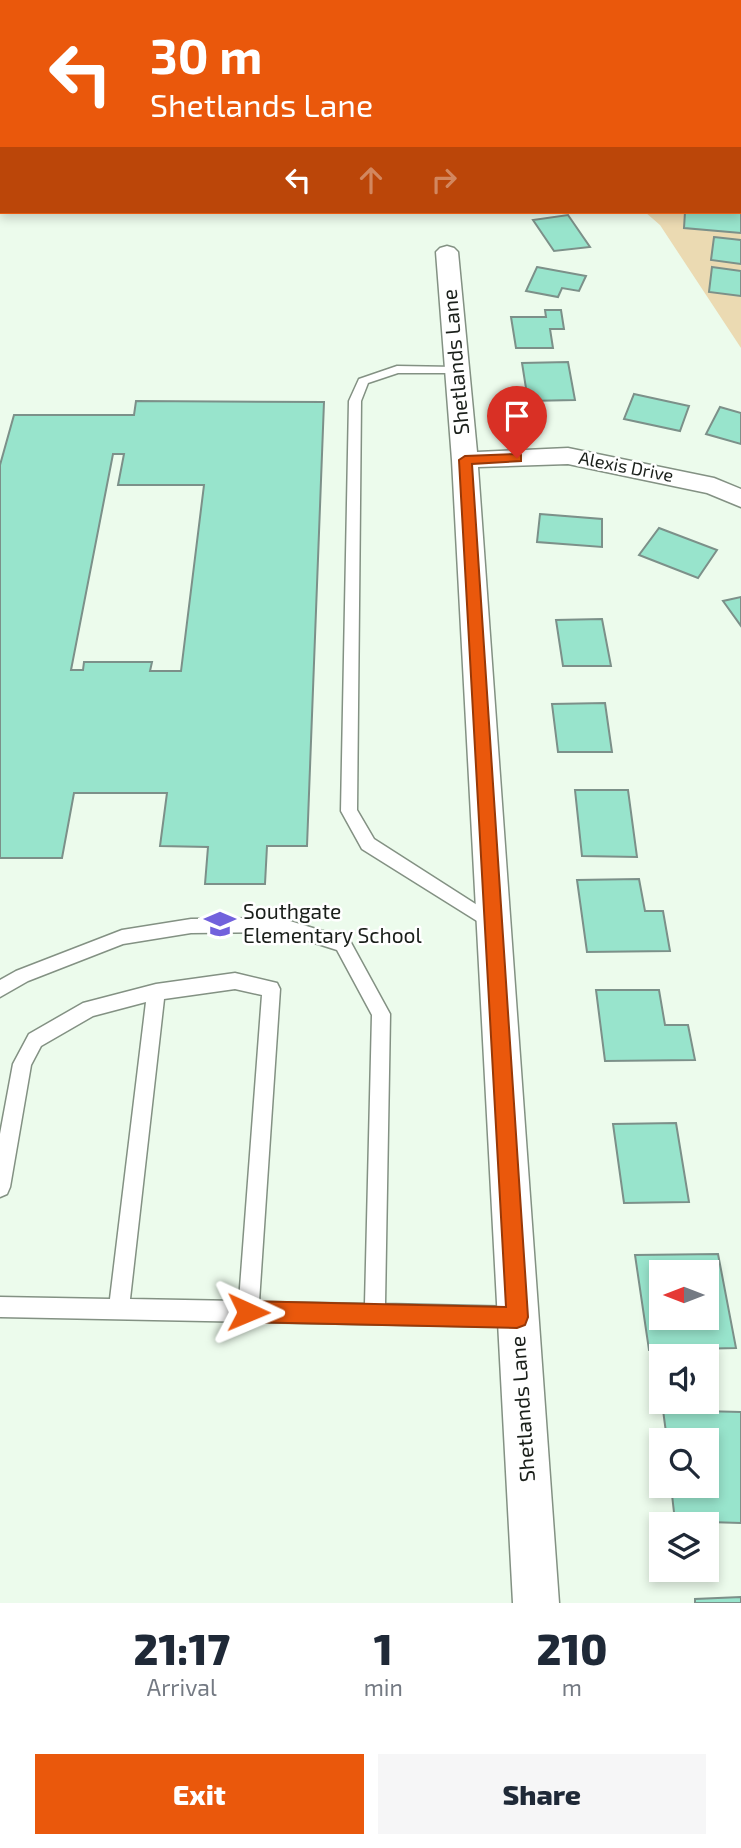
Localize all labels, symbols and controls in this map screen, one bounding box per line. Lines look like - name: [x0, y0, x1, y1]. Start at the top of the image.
- text: 30 m: [150, 25, 262, 84]
- icon: left: [35, 28, 126, 119]
- text: Shetlands Lane: [150, 85, 373, 123]
- icon: left: [279, 161, 317, 199]
- icon: ahead: [352, 161, 390, 199]
- icon: right: [425, 161, 463, 199]
- street label: Shetlands Lane: [436, 288, 473, 436]
- pin: [487, 386, 547, 458]
- icon: arrive: [498, 397, 536, 435]
- street label: Alexis Drive: [577, 446, 675, 486]
- place label: Southgate Elementary School: [243, 898, 423, 947]
- school or university icon: Southgate Elementary School: [203, 907, 237, 941]
- north arrow: [649, 1260, 719, 1330]
- map controls: [649, 1260, 719, 1582]
- position arrow: [211, 1275, 285, 1349]
- street label: Shetlands Lane: [504, 1335, 539, 1483]
- button: sound: [649, 1344, 719, 1414]
- button: search: [649, 1428, 719, 1498]
- button: layers: [649, 1512, 719, 1582]
- text: 21:17: [134, 1623, 230, 1673]
- text: 1: [374, 1623, 393, 1673]
- text: 210: [536, 1623, 607, 1673]
- text: Arrival: [147, 1673, 217, 1701]
- text: min: [364, 1673, 403, 1701]
- text: m: [562, 1673, 582, 1701]
- button: Exit: [35, 1754, 364, 1834]
- button: Share: [378, 1754, 706, 1834]

